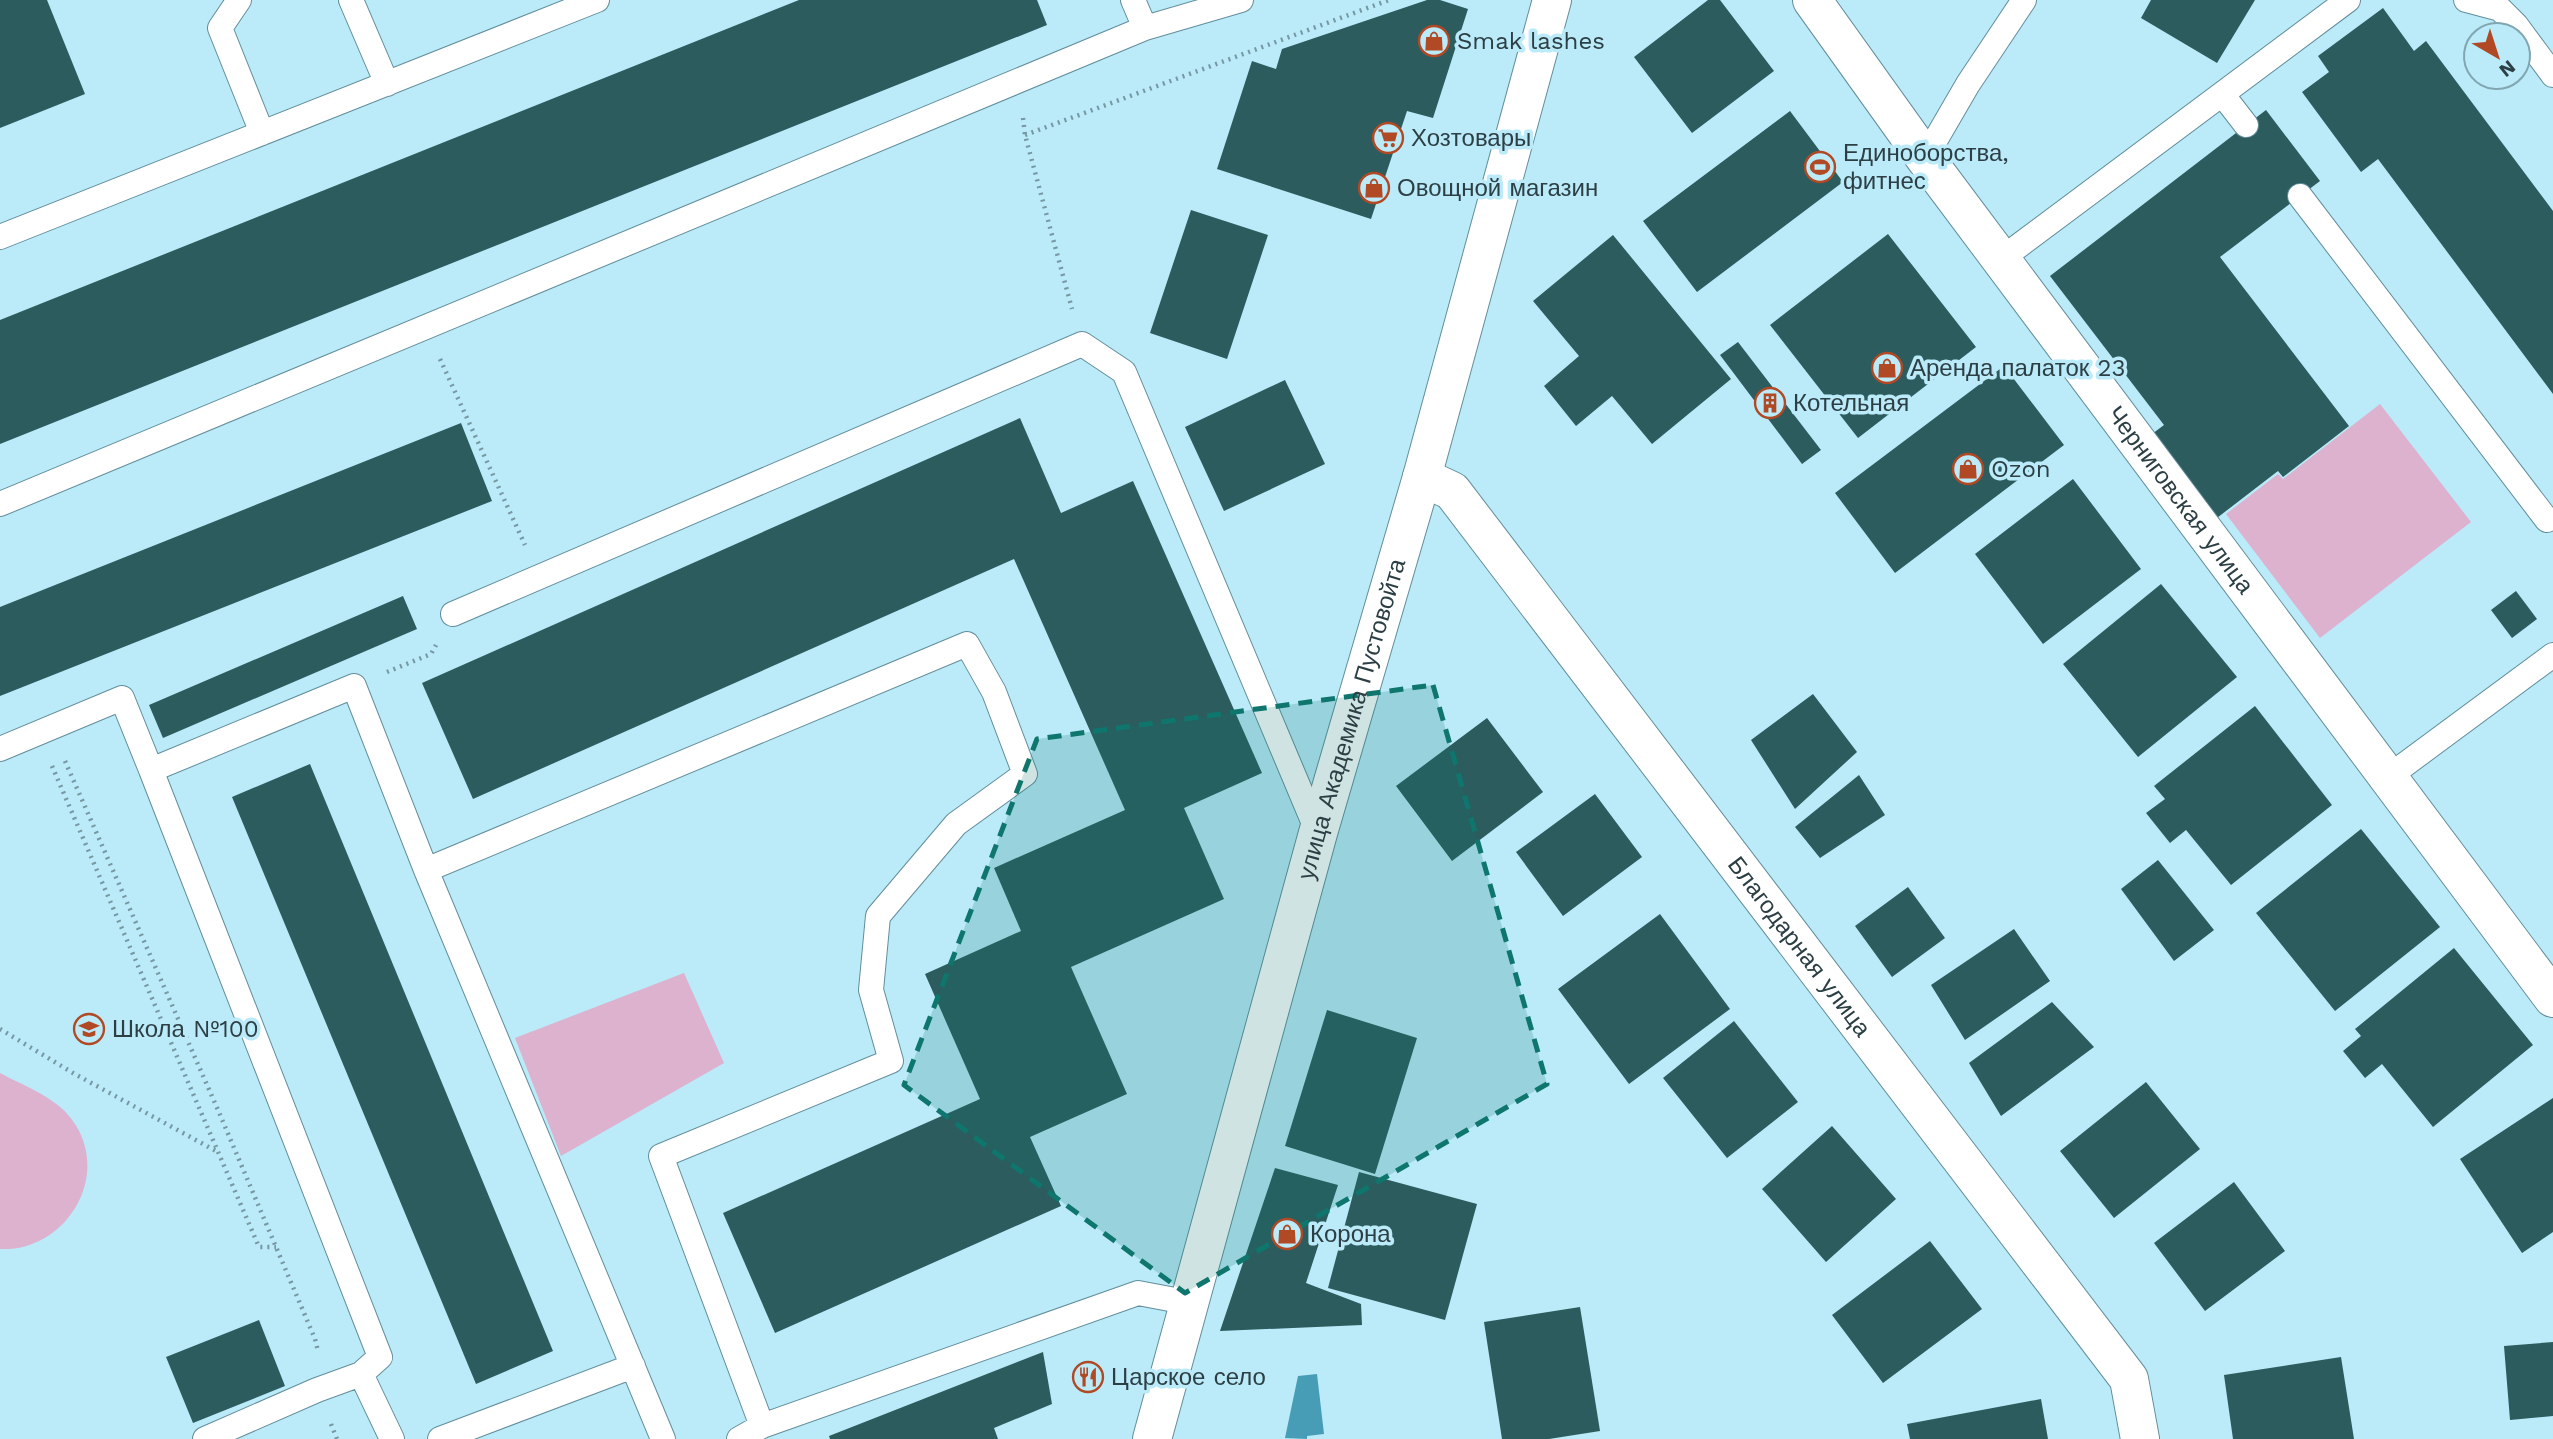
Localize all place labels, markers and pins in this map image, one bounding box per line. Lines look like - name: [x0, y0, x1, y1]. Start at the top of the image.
- shop icon: Smak lashes: [1417, 24, 1451, 58]
- place label: Smak lashes: [1457, 27, 1605, 55]
- supermarket icon: Хозтовары: [1371, 121, 1405, 155]
- place label: Хозтовары: [1411, 124, 1531, 152]
- place label: Единоборства, фитнес: [1843, 139, 2009, 195]
- sports icon: Единоборства, фитнес: [1803, 150, 1837, 184]
- shop icon: Овощной магазин: [1357, 171, 1391, 205]
- place label: Овощной магазин: [1397, 174, 1598, 202]
- shop icon: Аренда палаток 23: [1870, 351, 1904, 385]
- place label: Аренда палаток 23: [1910, 354, 2125, 382]
- building icon: Котельная: [1753, 386, 1787, 420]
- place label: Котельная: [1793, 389, 1909, 417]
- shop icon: Ozon: [1951, 452, 1985, 486]
- place label: Ozon: [1991, 455, 2051, 483]
- school or university icon: Школа №100: [72, 1012, 106, 1046]
- place label: Школа №100: [112, 1015, 259, 1043]
- shop icon: Корона: [1270, 1217, 1304, 1251]
- place label: Корона: [1310, 1220, 1391, 1248]
- restaurant icon: Царское село: [1071, 1360, 1105, 1394]
- place label: Царское село: [1111, 1363, 1266, 1391]

